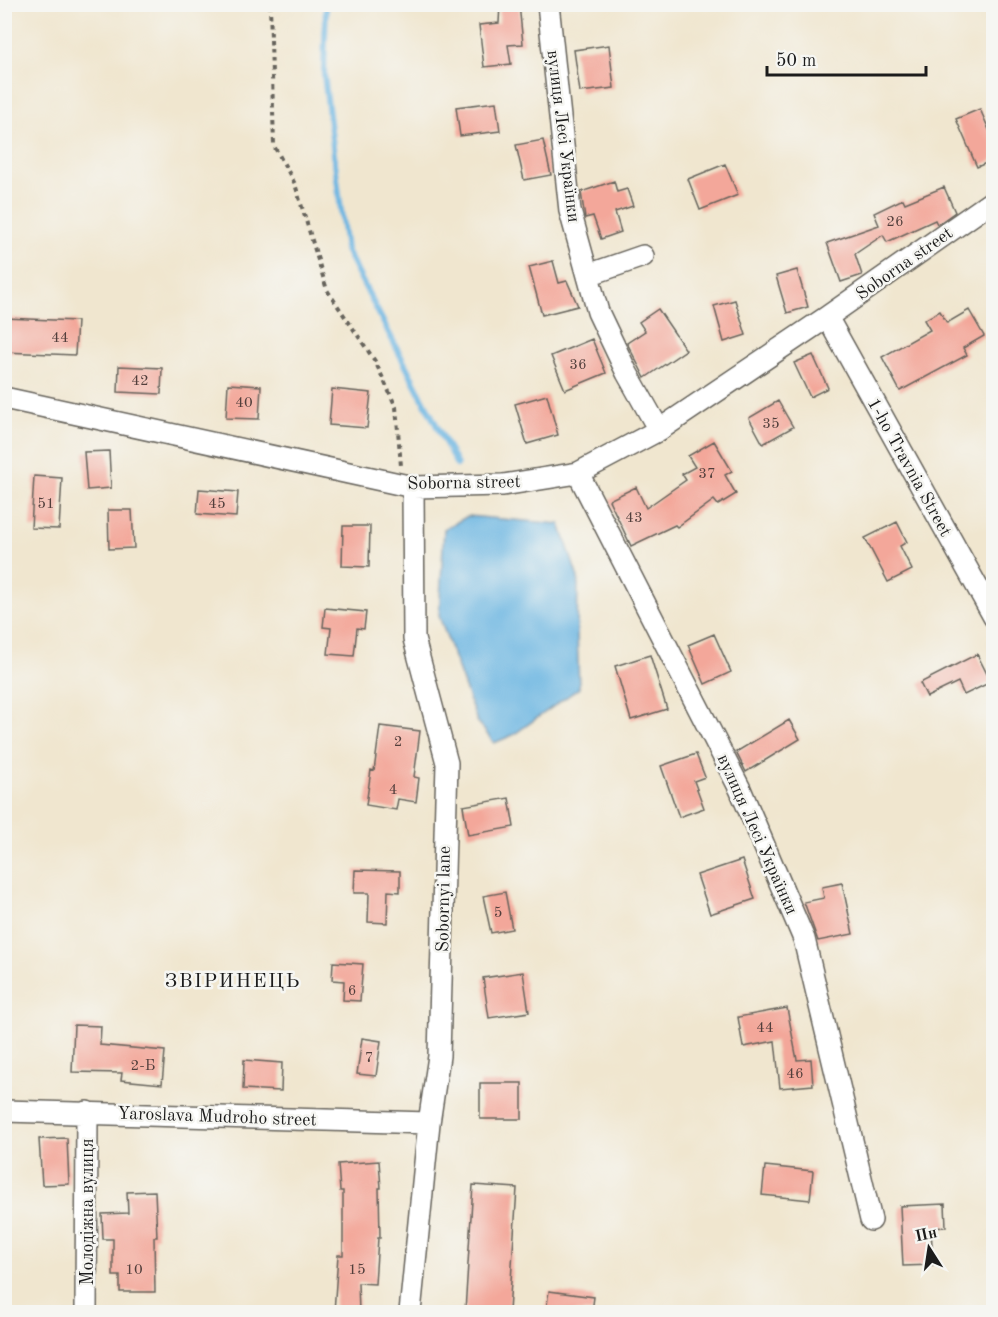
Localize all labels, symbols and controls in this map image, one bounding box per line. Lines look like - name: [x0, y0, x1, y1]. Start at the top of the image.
- scale bar: [767, 39, 926, 77]
- street label: вулиця Лесі Українки: [544, 49, 583, 223]
- text: 50 m: [776, 52, 816, 70]
- house number: 26: [886, 215, 904, 230]
- street label: Soborna street: [853, 224, 956, 304]
- house number: 44: [51, 331, 69, 346]
- house number: 36: [569, 358, 587, 373]
- house number: 42: [131, 374, 149, 389]
- street label: 1-ho Travnia Street: [864, 395, 955, 540]
- house number: 40: [235, 396, 253, 411]
- house number: 35: [762, 417, 780, 432]
- house number: 37: [698, 467, 716, 482]
- street label: Soborna street: [407, 473, 521, 493]
- house number: 51: [37, 497, 55, 512]
- house number: 45: [208, 497, 226, 512]
- house number: 43: [625, 511, 643, 526]
- house number: 2: [394, 735, 402, 750]
- street label: вулиця Лесі Українки: [714, 752, 801, 917]
- house number: 4: [389, 783, 397, 798]
- street label: Sobornyi lane: [434, 846, 454, 952]
- house number: 5: [494, 906, 502, 921]
- district label: ЗВІРИНЕЦЬ: [165, 972, 301, 992]
- house number: 6: [348, 984, 356, 999]
- house number: 44: [756, 1021, 774, 1036]
- house number: 7: [365, 1051, 373, 1066]
- house number: 2-Б: [131, 1059, 155, 1074]
- house number: 46: [786, 1067, 804, 1082]
- street label: Yaroslava Mudroho street: [117, 1105, 317, 1129]
- street label: Молодіжна вулиця: [79, 1138, 97, 1286]
- north arrow: [899, 1218, 959, 1278]
- text: Пн: [914, 1225, 939, 1245]
- house number: 10: [125, 1263, 143, 1278]
- house number: 15: [348, 1263, 366, 1278]

